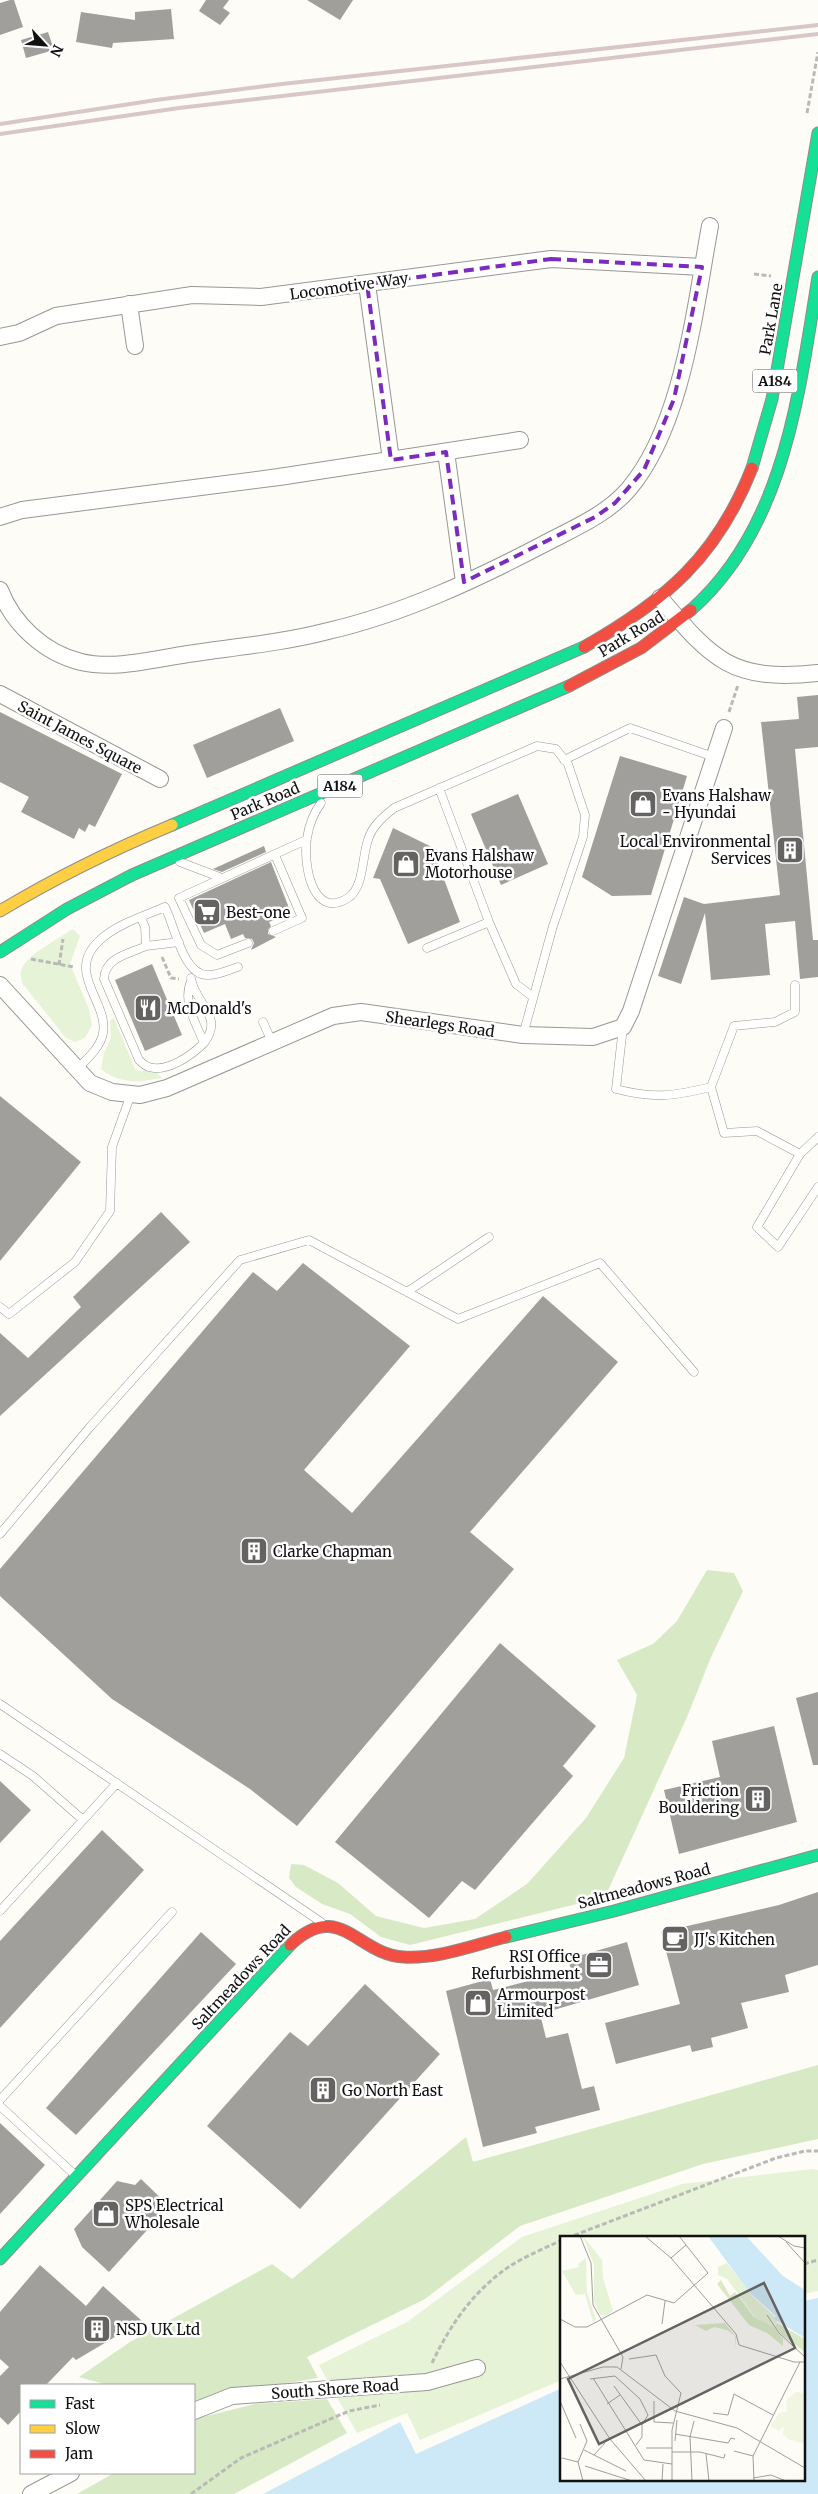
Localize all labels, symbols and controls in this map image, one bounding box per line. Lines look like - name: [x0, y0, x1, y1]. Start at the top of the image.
- north arrow: [20, 20, 70, 70]
- text: N: [46, 42, 67, 60]
- street label: Locomotive Way: [288, 268, 410, 304]
- street label: Park Lane: [755, 281, 787, 356]
- road number: A184: [752, 370, 798, 392]
- street label: Park Road: [595, 607, 667, 661]
- street label: Saint James Square: [15, 696, 145, 778]
- road number: A184: [318, 774, 362, 798]
- street label: Park Road: [228, 778, 302, 824]
- place label: Evans Halshaw - Hyundai: [662, 786, 771, 822]
- shop icon: Evans Halshaw - Hyundai: [628, 789, 658, 819]
- place label: Local Environmental Services: [620, 832, 771, 868]
- building icon: Local Environmental Services: [775, 835, 805, 865]
- place label: Evans Halshaw Motorhouse: [425, 846, 534, 882]
- shop icon: Evans Halshaw Motorhouse: [391, 849, 421, 879]
- supermarket icon: Best-one: [192, 897, 222, 927]
- place label: Best-one: [226, 903, 291, 922]
- restaurant icon: McDonald's: [133, 993, 163, 1023]
- place label: McDonald's: [167, 999, 252, 1018]
- street label: Shearlegs Road: [384, 1007, 496, 1041]
- building icon: Clarke Chapman: [239, 1536, 269, 1566]
- place label: Clarke Chapman: [273, 1542, 392, 1561]
- place label: Friction Bouldering: [658, 1781, 739, 1817]
- building icon: Friction Bouldering: [743, 1784, 773, 1814]
- street label: Saltmeadows Road: [576, 1859, 712, 1913]
- street label: Saltmeadows Road: [188, 1921, 294, 2033]
- cafe icon: JJ's Kitchen: [660, 1924, 690, 1954]
- place label: JJ's Kitchen: [693, 1930, 775, 1949]
- place label: RSI Office Refurbishment: [471, 1947, 580, 1983]
- office icon: RSI Office Refurbishment: [584, 1950, 614, 1980]
- place label: Armourpost Limited: [496, 1985, 586, 2021]
- shop icon: Armourpost Limited: [463, 1988, 493, 2018]
- building icon: Go North East: [308, 2075, 338, 2105]
- place label: Go North East: [342, 2081, 443, 2100]
- place label: SPS Electrical Wholesale: [124, 2196, 224, 2232]
- shop icon: SPS Electrical Wholesale: [91, 2199, 121, 2229]
- inset map: [560, 2236, 806, 2482]
- building icon: NSD UK Ltd: [82, 2314, 112, 2344]
- place label: NSD UK Ltd: [116, 2320, 200, 2339]
- street label: South Shore Road: [271, 2375, 399, 2403]
- legend: [20, 2384, 195, 2474]
- text: Fast: [65, 2394, 95, 2413]
- text: Slow: [65, 2419, 100, 2438]
- text: Jam: [64, 2444, 93, 2463]

